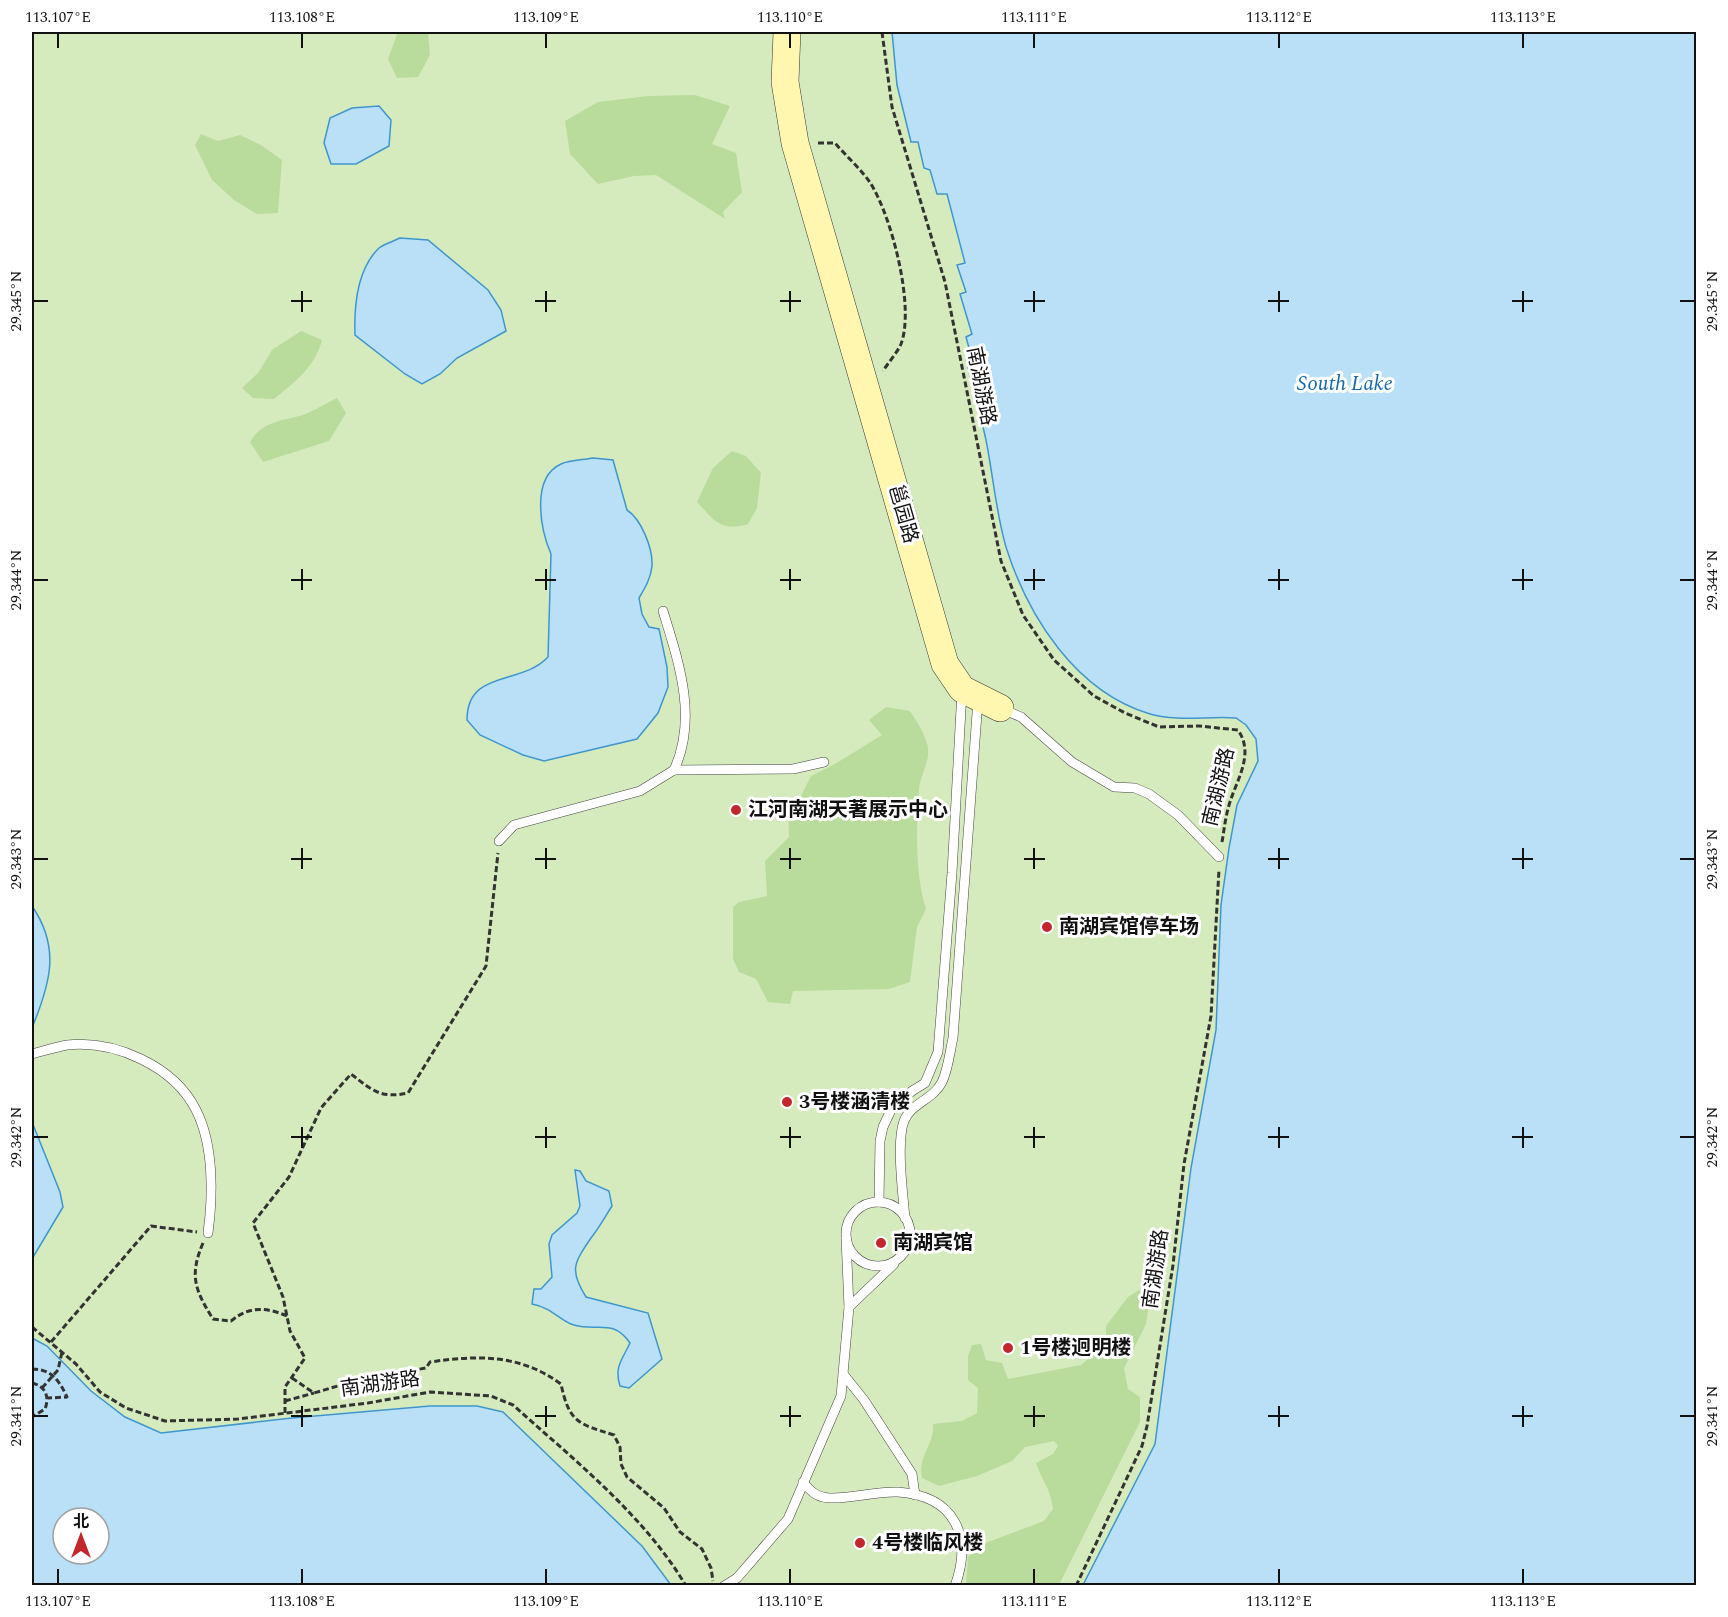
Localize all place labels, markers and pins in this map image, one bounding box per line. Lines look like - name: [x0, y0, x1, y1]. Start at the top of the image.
- place label: 江河南湖天著展示中心: [748, 795, 948, 825]
- marker: 江河南湖天著展示中心: [729, 803, 743, 817]
- place label: 南湖宾馆停车场: [1059, 912, 1199, 942]
- marker: 南湖宾馆停车场: [1040, 920, 1054, 934]
- place label: 3号楼涵清楼: [799, 1087, 910, 1117]
- marker: 3号楼涵清楼: [780, 1095, 794, 1109]
- place label: 南湖宾馆: [893, 1228, 973, 1258]
- marker: 南湖宾馆: [874, 1236, 888, 1250]
- place label: 1号楼迥明楼: [1020, 1333, 1131, 1363]
- marker: 1号楼迥明楼: [1001, 1341, 1015, 1355]
- place label: 4号楼临风楼: [872, 1528, 983, 1558]
- marker: 4号楼临风楼: [853, 1536, 867, 1550]

